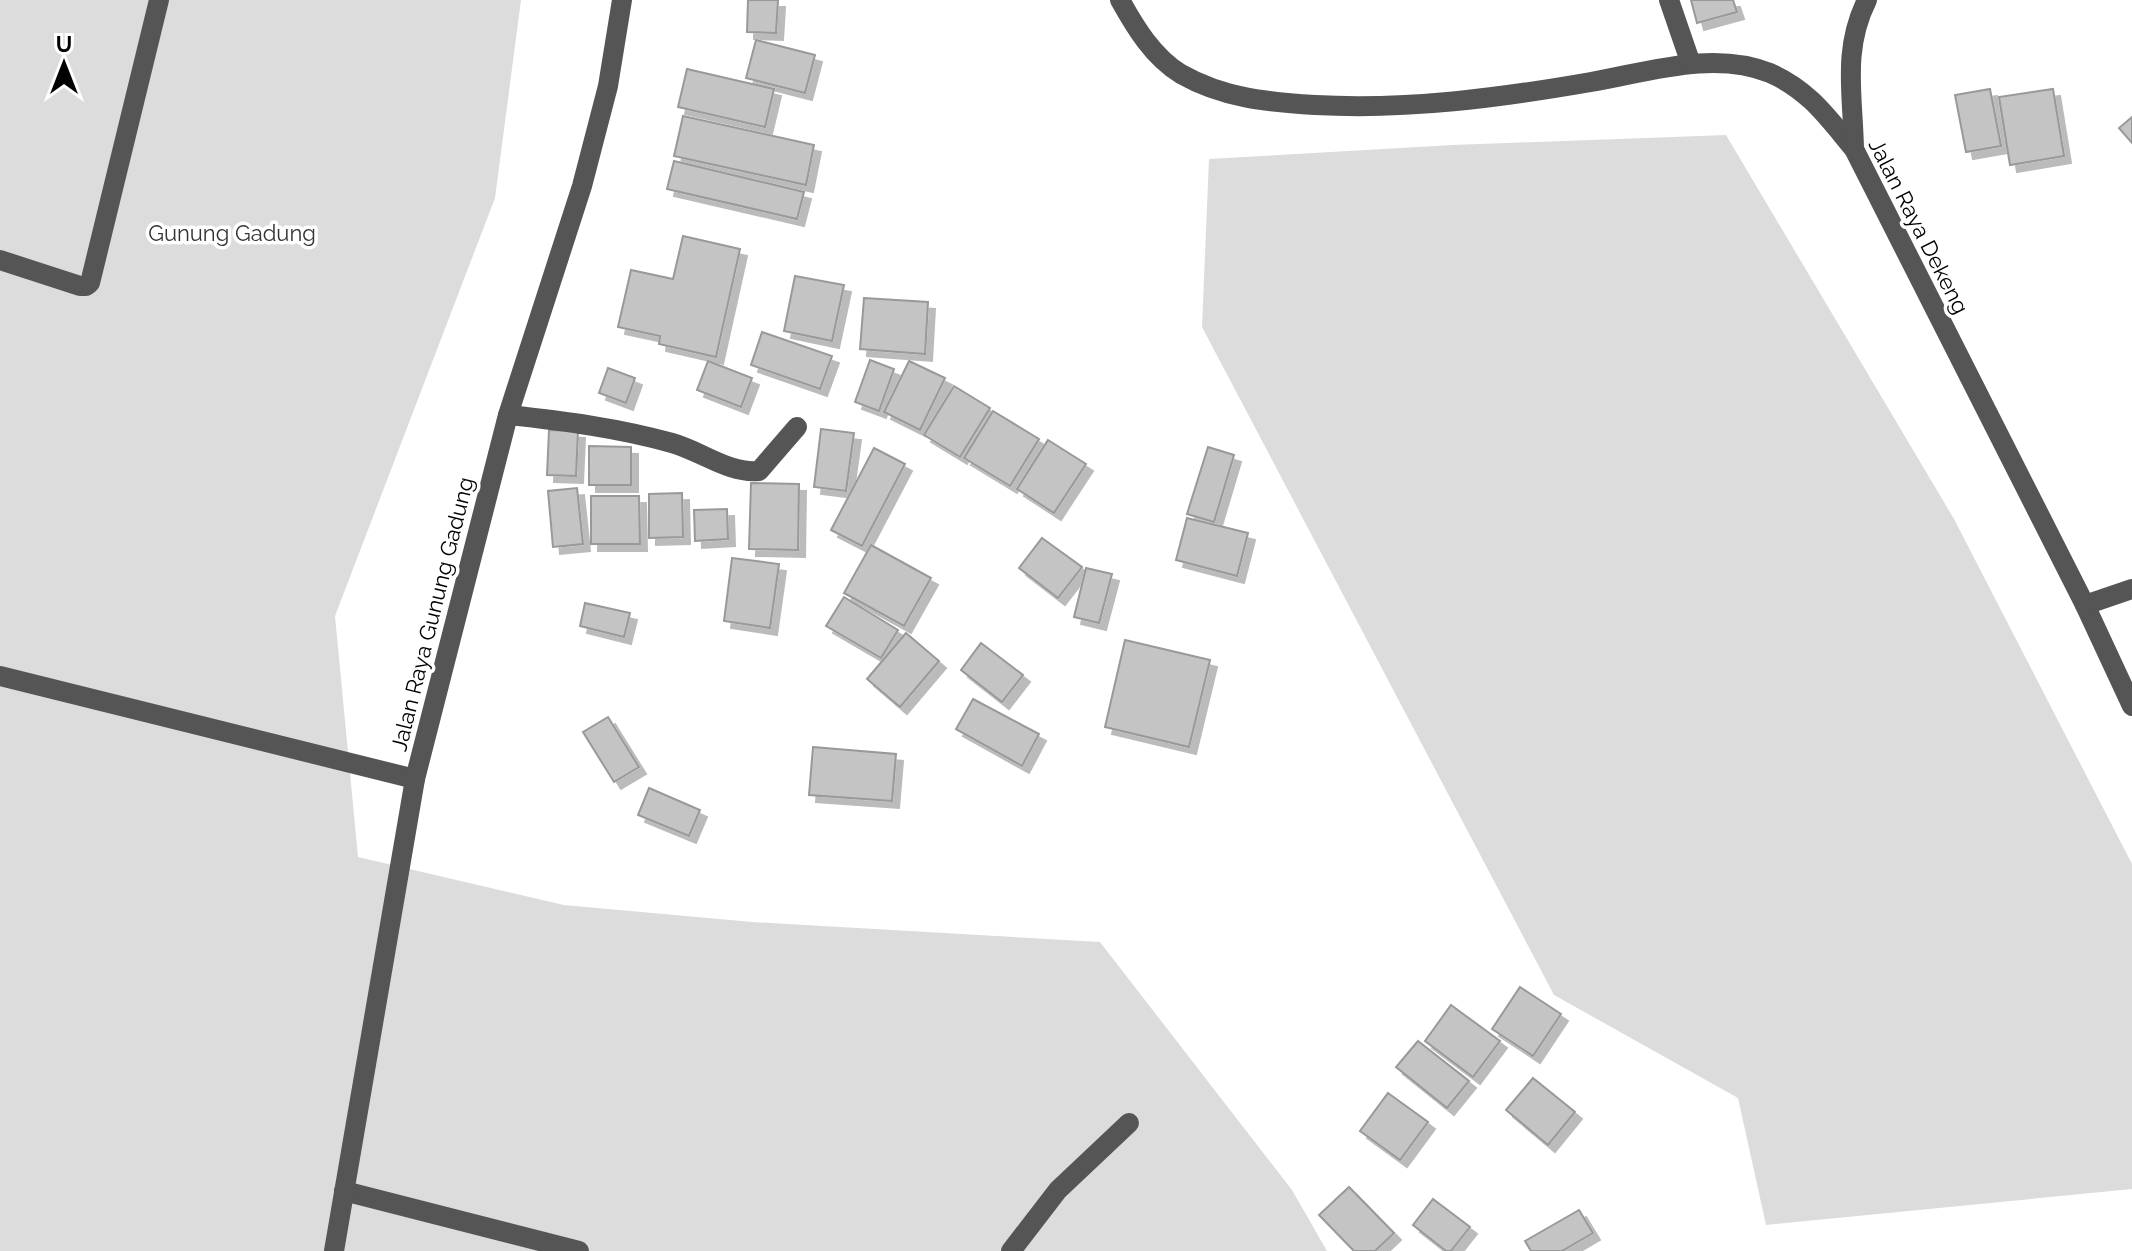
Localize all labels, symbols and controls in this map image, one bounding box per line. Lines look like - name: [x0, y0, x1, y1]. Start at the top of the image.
- north arrow: [24, 24, 104, 104]
- text: U: [56, 31, 72, 57]
- street label: Jalan Raya Dekeng: [1864, 134, 1974, 318]
- park label: Gunung Gadung: [148, 220, 316, 246]
- street label: Jalan Raya Gunung Gadung: [385, 474, 479, 754]

